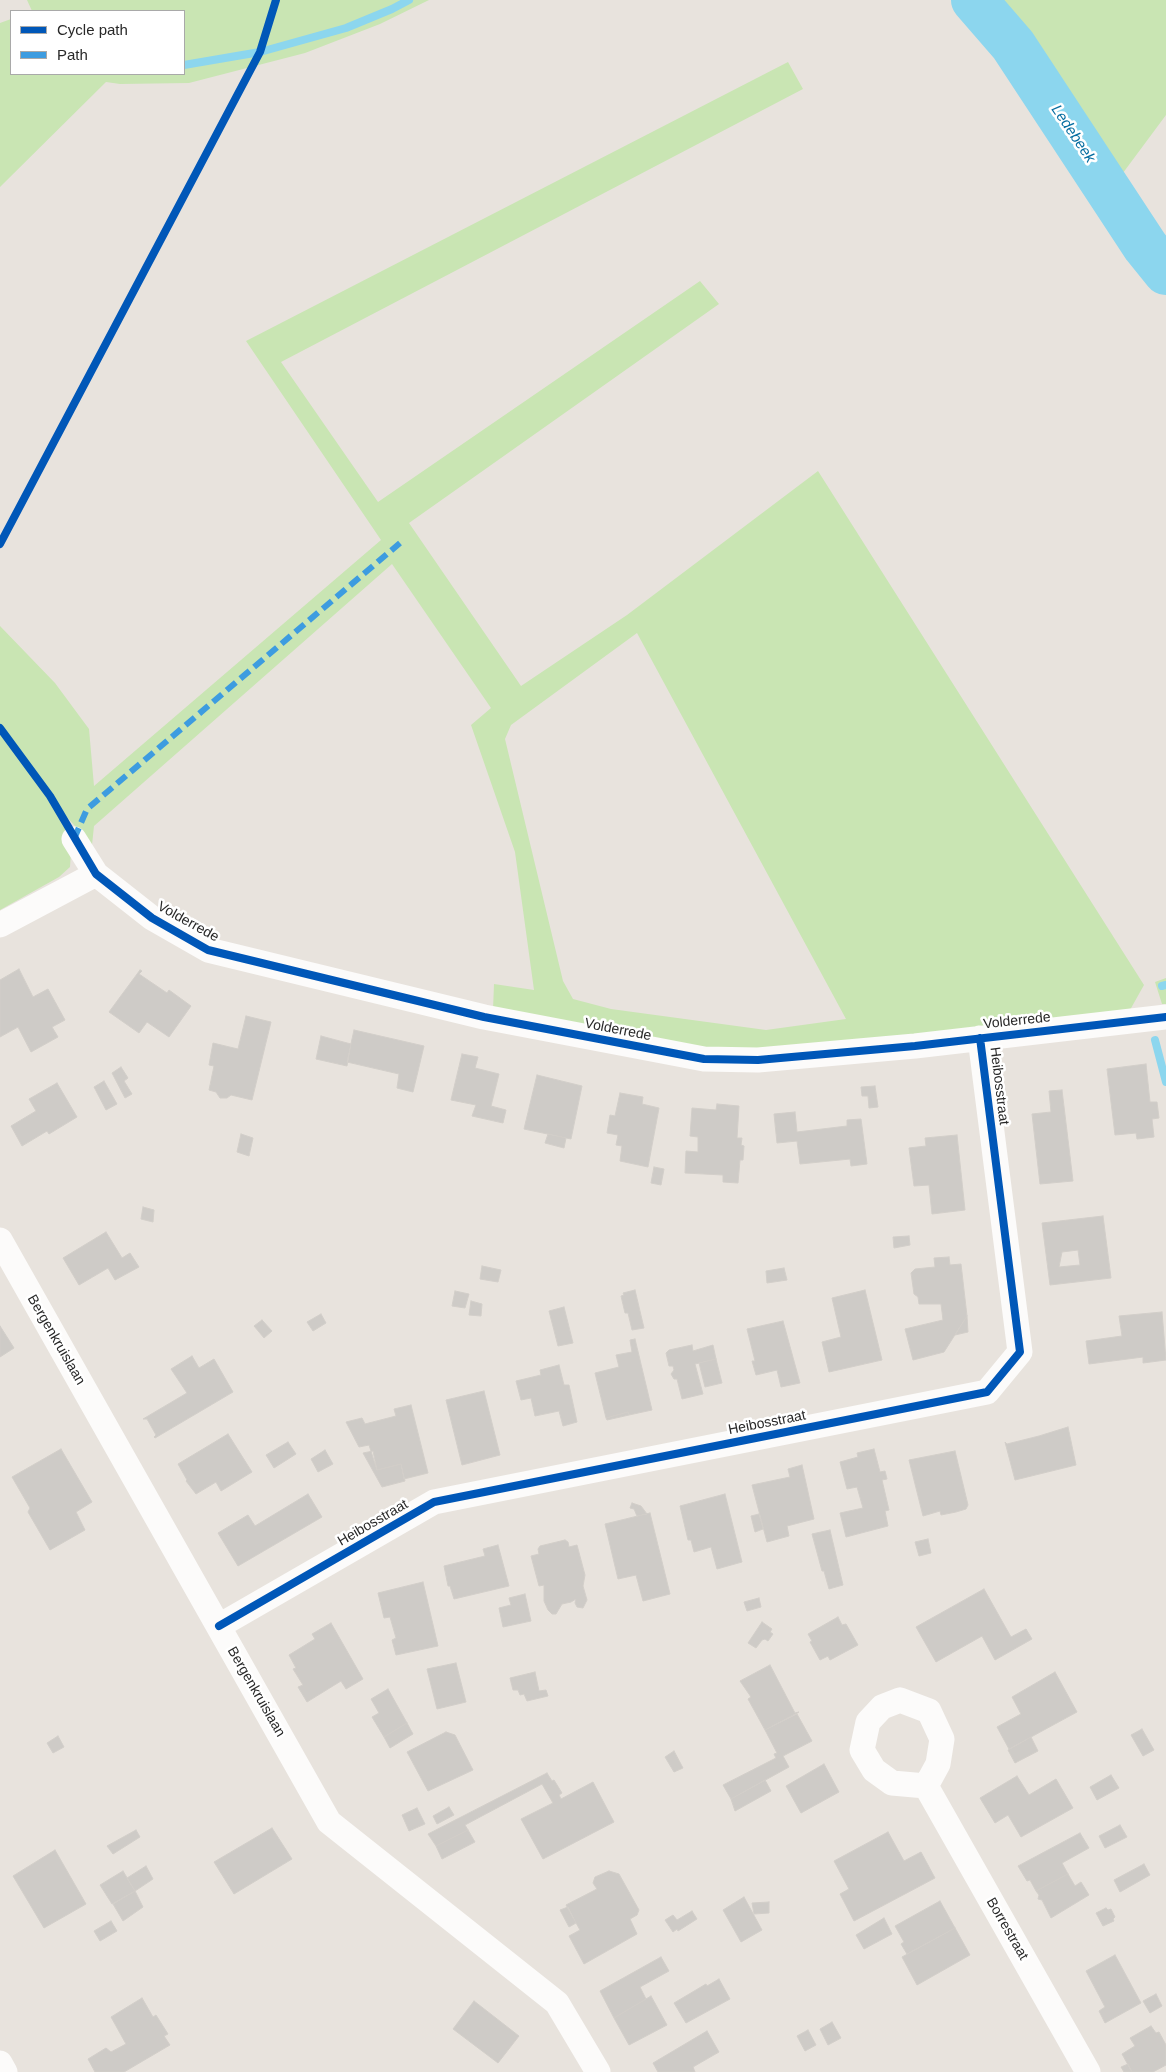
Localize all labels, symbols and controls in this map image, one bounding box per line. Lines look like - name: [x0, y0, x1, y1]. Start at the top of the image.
- legend: [10, 10, 185, 75]
- text: Cycle path: [57, 21, 128, 38]
- text: Path: [57, 46, 88, 63]
- water label: Ledebeek: [1047, 102, 1099, 166]
- street label: Volderrede: [154, 898, 222, 946]
- street label: Volderrede: [982, 1009, 1052, 1033]
- street label: Volderrede: [583, 1015, 653, 1045]
- street label: Heibosstraat: [986, 1046, 1012, 1126]
- street label: Bergenkruislaan: [23, 1292, 89, 1388]
- street label: Heibosstraat: [727, 1407, 807, 1439]
- street label: Heibosstraat: [335, 1496, 411, 1550]
- street label: Bergenkruislaan: [223, 1644, 289, 1740]
- street label: Borrestraat: [982, 1895, 1032, 1963]

